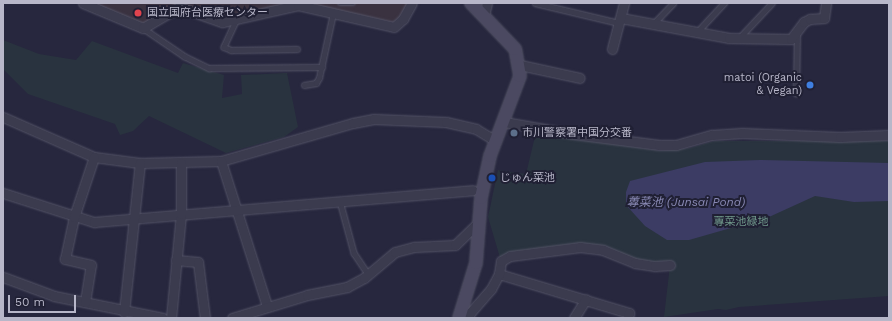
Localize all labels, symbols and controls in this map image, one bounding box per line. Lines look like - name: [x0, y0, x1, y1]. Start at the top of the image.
- place label: 国立国府台医療センター: [147, 6, 268, 20]
- marker: 国立国府台医療センター: [132, 7, 144, 19]
- place label: matoi (Organic & Vegan): [724, 72, 802, 98]
- marker: matoi (Organic & Vegan): [805, 80, 815, 90]
- place label: 市川警察署中国分交番: [522, 126, 632, 140]
- marker: 市川警察署中国分交番: [509, 128, 519, 138]
- place label: じゅん菜池: [500, 171, 555, 185]
- marker: じゅん菜池: [487, 173, 497, 183]
- water label: 蓴菜池 (Junsai Pond): [627, 196, 745, 210]
- park label: 蓴菜池緑地: [714, 215, 768, 229]
- scale bar: [10, 287, 78, 313]
- text: 50 m: [15, 295, 45, 309]

